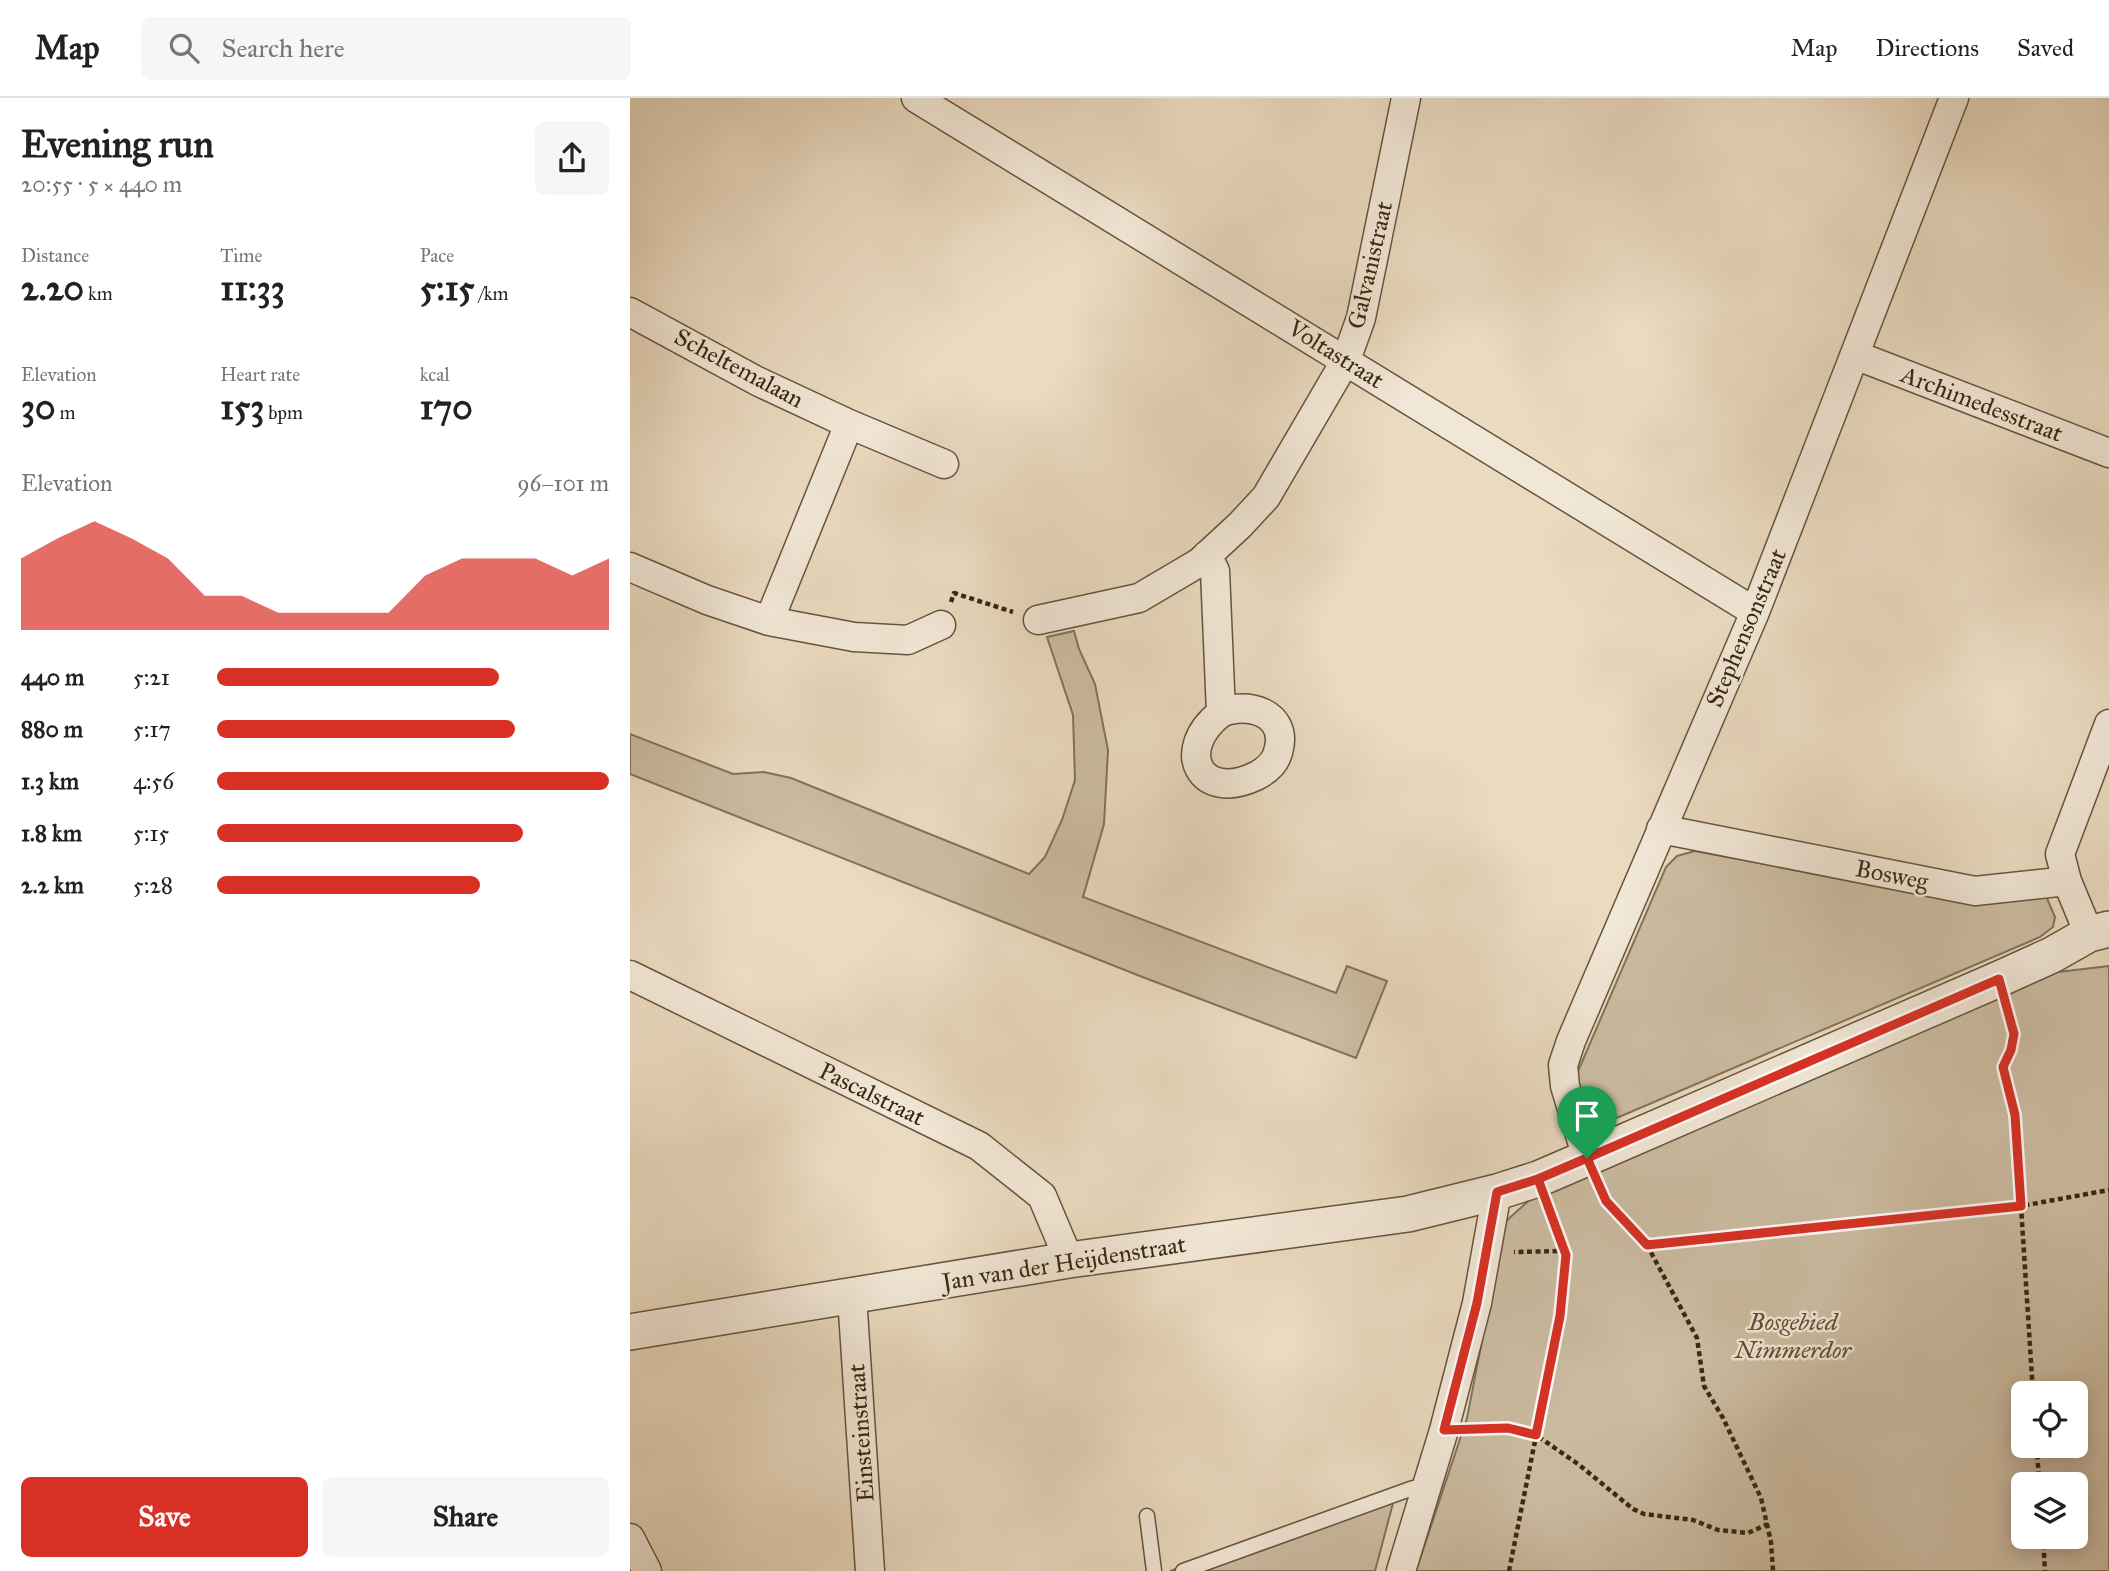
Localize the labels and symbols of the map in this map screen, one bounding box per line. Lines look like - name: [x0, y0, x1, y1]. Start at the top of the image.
- street label: Galvanistraat: [1341, 198, 1399, 332]
- street label: Voltastraat: [1282, 312, 1390, 395]
- street label: Scheltemalaan: [669, 321, 809, 415]
- street label: Archimedesstraat: [1896, 359, 2068, 449]
- street label: Stephensonstraat: [1699, 544, 1793, 712]
- street label: Bosweg: [1853, 853, 1932, 897]
- street label: Pascalstraat: [814, 1056, 930, 1133]
- pin: [1557, 1086, 1617, 1158]
- street label: Jan van der Heijdenstraat: [937, 1229, 1189, 1298]
- park label: Bosgebied Nimmerdor: [1733, 1307, 1853, 1365]
- street label: Einsteinstraat: [841, 1362, 881, 1503]

